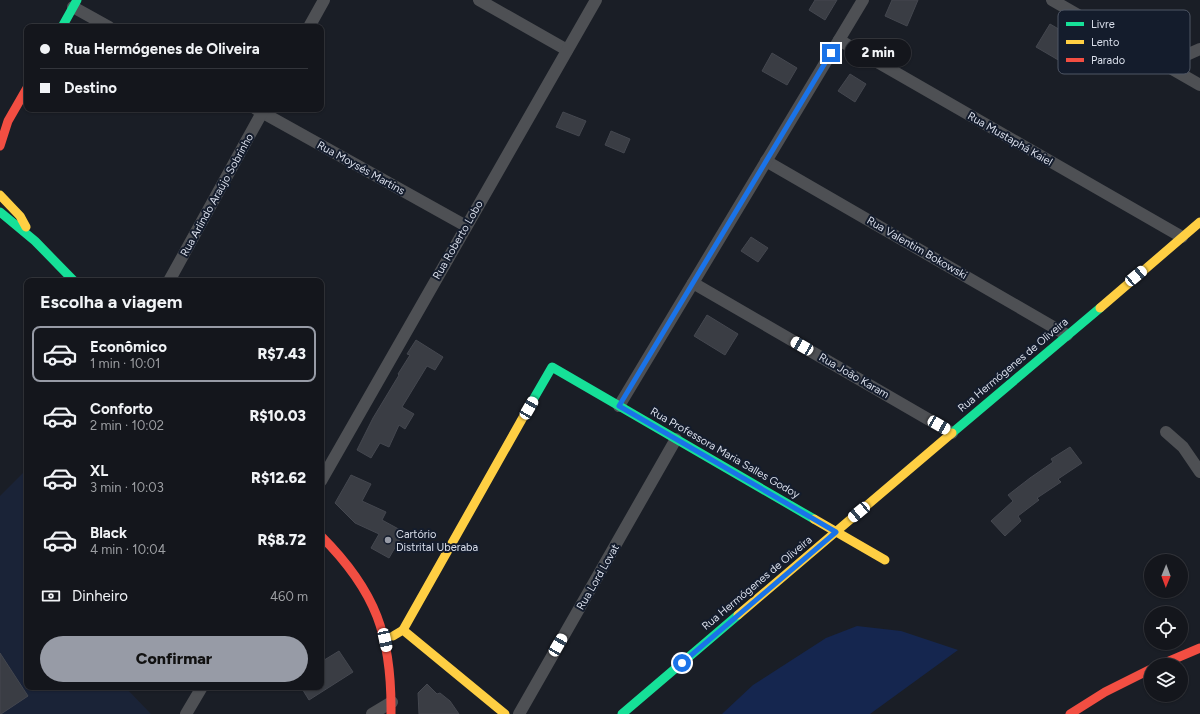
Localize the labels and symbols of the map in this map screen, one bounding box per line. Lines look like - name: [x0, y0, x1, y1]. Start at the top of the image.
- legend: [1058, 10, 1190, 74]
- text: Livre: [1091, 18, 1115, 31]
- text: Lento: [1091, 36, 1119, 49]
- callout: 2 min: [845, 39, 911, 67]
- route end: [822, 44, 840, 62]
- text: Parado: [1091, 54, 1125, 67]
- street label: Rua Mustaphá Kaiel: [965, 109, 1055, 169]
- street label: Rua Arlindo Araújo Sobrinho: [178, 131, 256, 259]
- street label: Rua Moysés Martins: [315, 138, 407, 198]
- street label: Rua Roberto Lobo: [430, 198, 486, 282]
- street label: Rua Valentim Bokowski: [865, 214, 969, 282]
- car: [1123, 264, 1149, 288]
- street label: Rua Hermógenes de Oliveira: [955, 315, 1071, 415]
- car: [789, 335, 815, 357]
- street label: Rua João Karam: [817, 351, 891, 401]
- car: [518, 395, 540, 421]
- street label: Rua Professora Maria Salles Godoy: [648, 405, 802, 501]
- car: [926, 414, 952, 436]
- car: [846, 500, 872, 524]
- place label: Cartório Distrital Uberaba: [396, 528, 478, 554]
- street label: Rua Hermógenes de Oliveira: [699, 533, 815, 633]
- marker: Cartório Distrital Uberaba: [383, 535, 393, 545]
- street label: Rua Lord Lovat: [574, 542, 622, 612]
- north arrow: [1144, 554, 1188, 598]
- car: [377, 627, 393, 653]
- car: [547, 632, 569, 658]
- route start: [673, 654, 691, 672]

